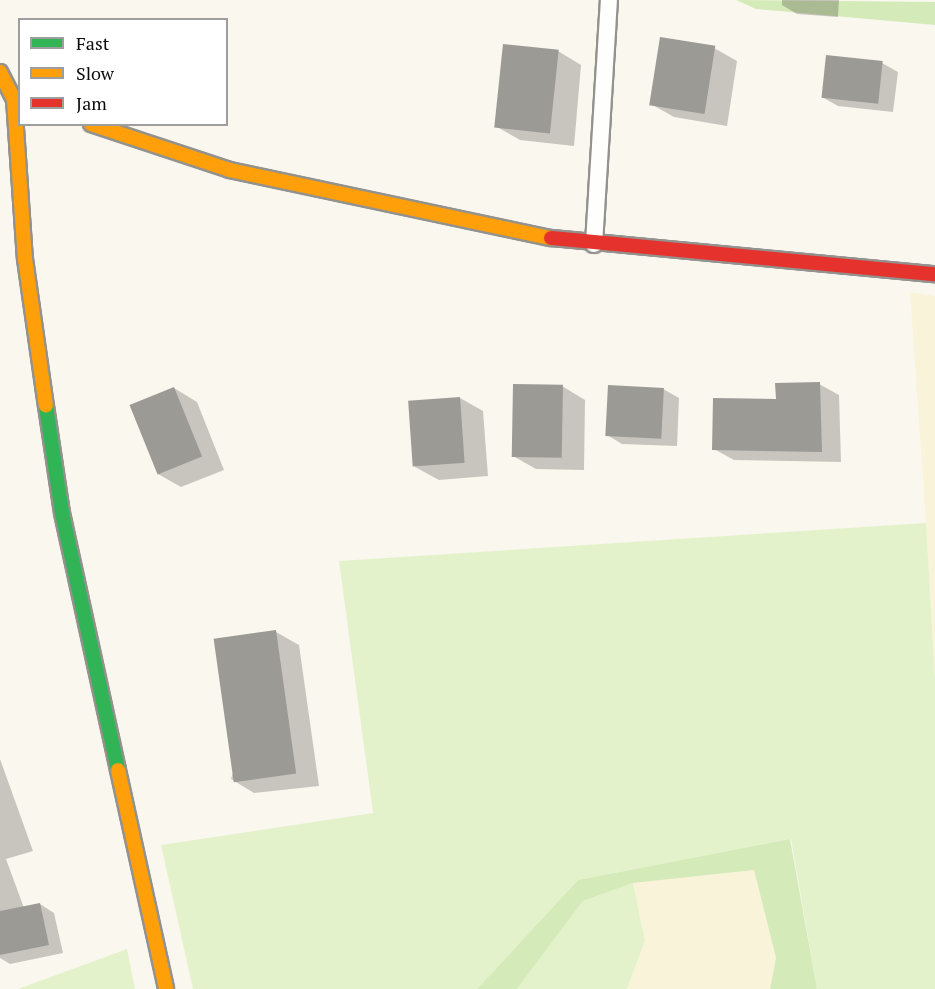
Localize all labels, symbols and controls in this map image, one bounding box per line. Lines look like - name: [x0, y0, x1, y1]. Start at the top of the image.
- legend: [18, 18, 228, 126]
- text: Fast: [76, 31, 109, 55]
- text: Slow: [76, 61, 114, 85]
- text: Jam: [76, 91, 107, 115]

